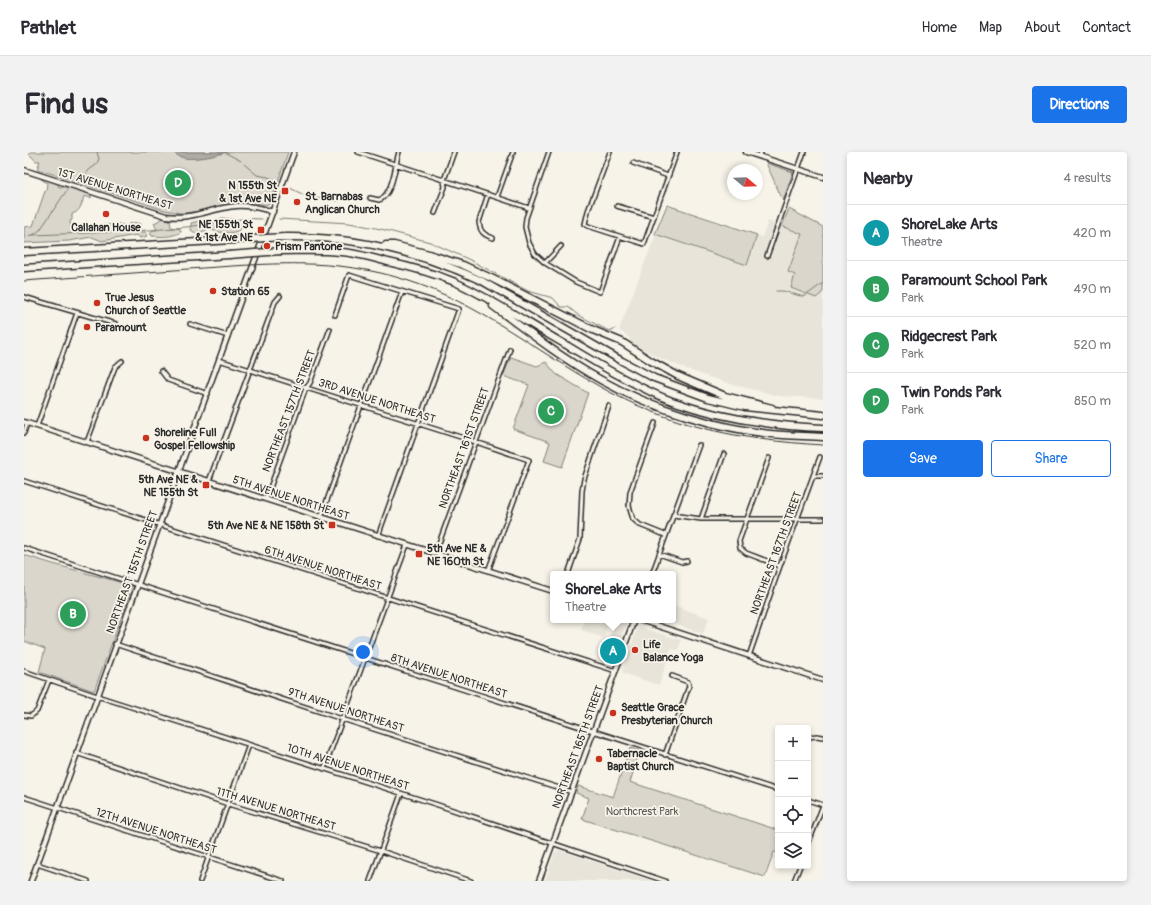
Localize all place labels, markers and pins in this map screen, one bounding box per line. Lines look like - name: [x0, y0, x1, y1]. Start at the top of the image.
- pin: D: [165, 168, 191, 198]
- place label: N 155th St & 1st Ave NE: [219, 179, 278, 205]
- marker: N 155th St & 1st Ave NE: [280, 186, 290, 196]
- place label: St. Barnabas Anglican Church: [305, 190, 380, 216]
- marker: St. Barnabas Anglican Church: [292, 197, 302, 207]
- marker: Callahan House: [101, 209, 111, 219]
- place label: NE 155th St & 1st Ave NE: [195, 218, 254, 244]
- place label: Callahan House: [71, 221, 141, 234]
- marker: NE 155th St & 1st Ave NE: [256, 225, 266, 235]
- place label: Prism Pantone: [275, 240, 343, 253]
- marker: Prism Pantone: [262, 241, 272, 251]
- place label: Station 65: [221, 285, 270, 298]
- marker: Station 65: [208, 286, 218, 296]
- place label: True Jesus Church of Seattle: [104, 291, 186, 317]
- marker: True Jesus Church of Seattle: [92, 298, 102, 308]
- place label: Paramount: [95, 321, 147, 334]
- marker: Paramount: [82, 322, 92, 332]
- pin: C: [538, 396, 564, 426]
- place label: Shoreline Full Gospel Fellowship: [154, 426, 235, 452]
- marker: Shoreline Full Gospel Fellowship: [141, 433, 151, 443]
- place label: 5th Ave NE & NE 155th St: [138, 473, 199, 499]
- marker: 5th Ave NE & NE 155th St: [201, 480, 211, 490]
- place label: 5th Ave NE & NE 158th St: [208, 519, 325, 532]
- marker: 5th Ave NE & NE 158th St: [327, 520, 337, 530]
- place label: 5th Ave NE & NE 160th St: [427, 542, 487, 568]
- marker: 5th Ave NE & NE 160th St: [414, 549, 424, 559]
- pin: B: [60, 599, 86, 629]
- pin: A: [600, 636, 626, 666]
- place label: Life Balance Yoga: [643, 638, 703, 664]
- marker: Life Balance Yoga: [630, 645, 640, 655]
- place label: Seattle Grace Presbyterian Church: [621, 701, 712, 727]
- marker: Seattle Grace Presbyterian Church: [608, 708, 618, 718]
- place label: Tabernacle Baptist Church: [606, 747, 674, 773]
- marker: Tabernacle Baptist Church: [594, 754, 604, 764]

